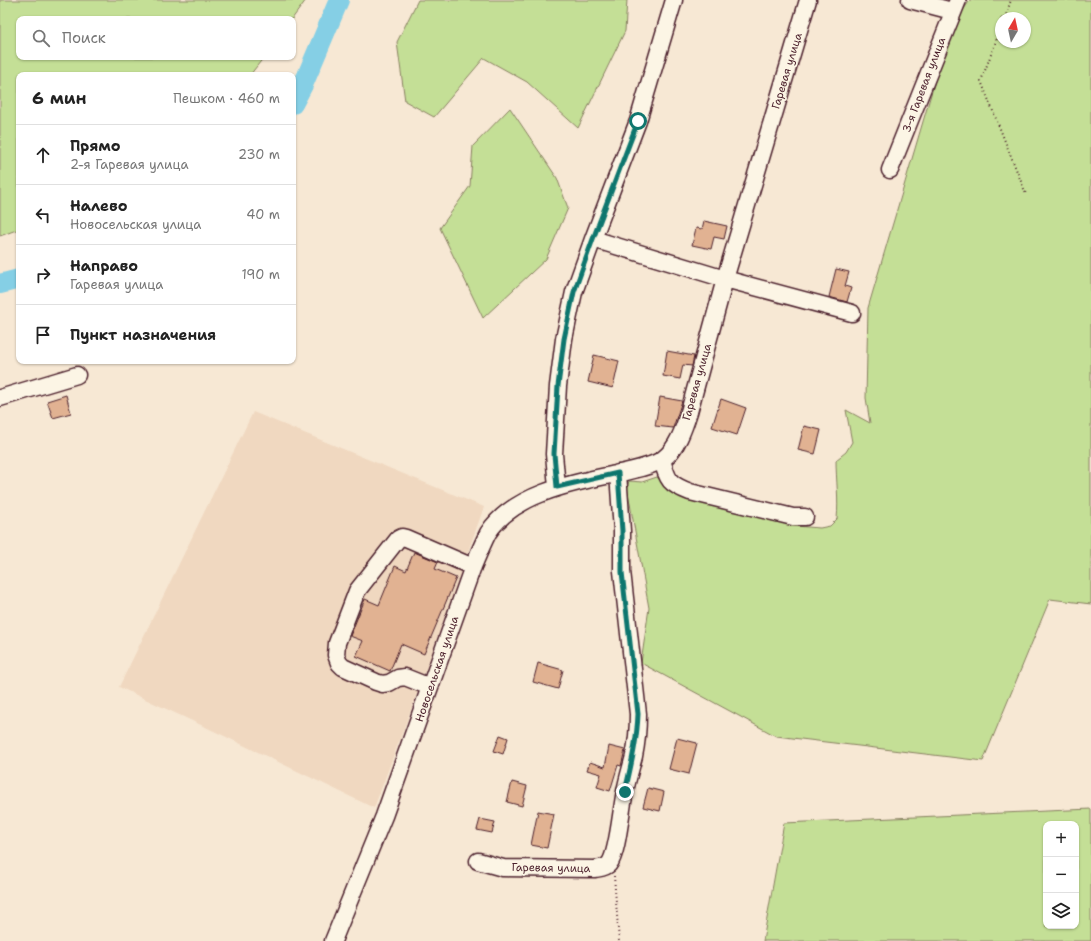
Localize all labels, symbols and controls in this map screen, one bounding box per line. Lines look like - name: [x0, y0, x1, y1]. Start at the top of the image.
- north arrow: [995, 12, 1031, 48]
- search box: [16, 16, 296, 60]
- icon: search: [30, 27, 52, 49]
- text: Поиск: [62, 28, 106, 48]
- street label: Гаревая улица: [768, 31, 806, 111]
- street label: 3-я Гаревая улица: [899, 35, 949, 135]
- text: 6 мин: [32, 87, 87, 109]
- text: Пешком · 460 m: [173, 90, 280, 107]
- route start: [629, 112, 647, 130]
- text: Прямо: [70, 136, 120, 156]
- icon: ahead: [32, 144, 54, 166]
- text: 230 m: [238, 146, 280, 163]
- text: 2-я Гаревая улица: [70, 156, 189, 173]
- text: Налево: [70, 196, 128, 216]
- icon: left: [32, 204, 54, 226]
- text: 40 m: [246, 206, 280, 223]
- text: Новосельская улица: [70, 216, 201, 233]
- text: Направо: [70, 256, 138, 276]
- icon: right: [32, 264, 54, 286]
- text: 190 m: [241, 266, 280, 283]
- text: Гаревая улица: [70, 276, 163, 293]
- icon: arrive: [32, 324, 54, 346]
- text: Пункт назначения: [70, 325, 216, 345]
- street label: Гаревая улица: [679, 342, 715, 422]
- street label: Новосельская улица: [412, 614, 462, 724]
- route end: [616, 783, 634, 801]
- map controls: [1043, 821, 1079, 929]
- button: +: [1043, 821, 1079, 857]
- button: −: [1043, 857, 1079, 893]
- street label: Гаревая улица: [511, 860, 591, 876]
- button: layers: [1043, 893, 1079, 929]

